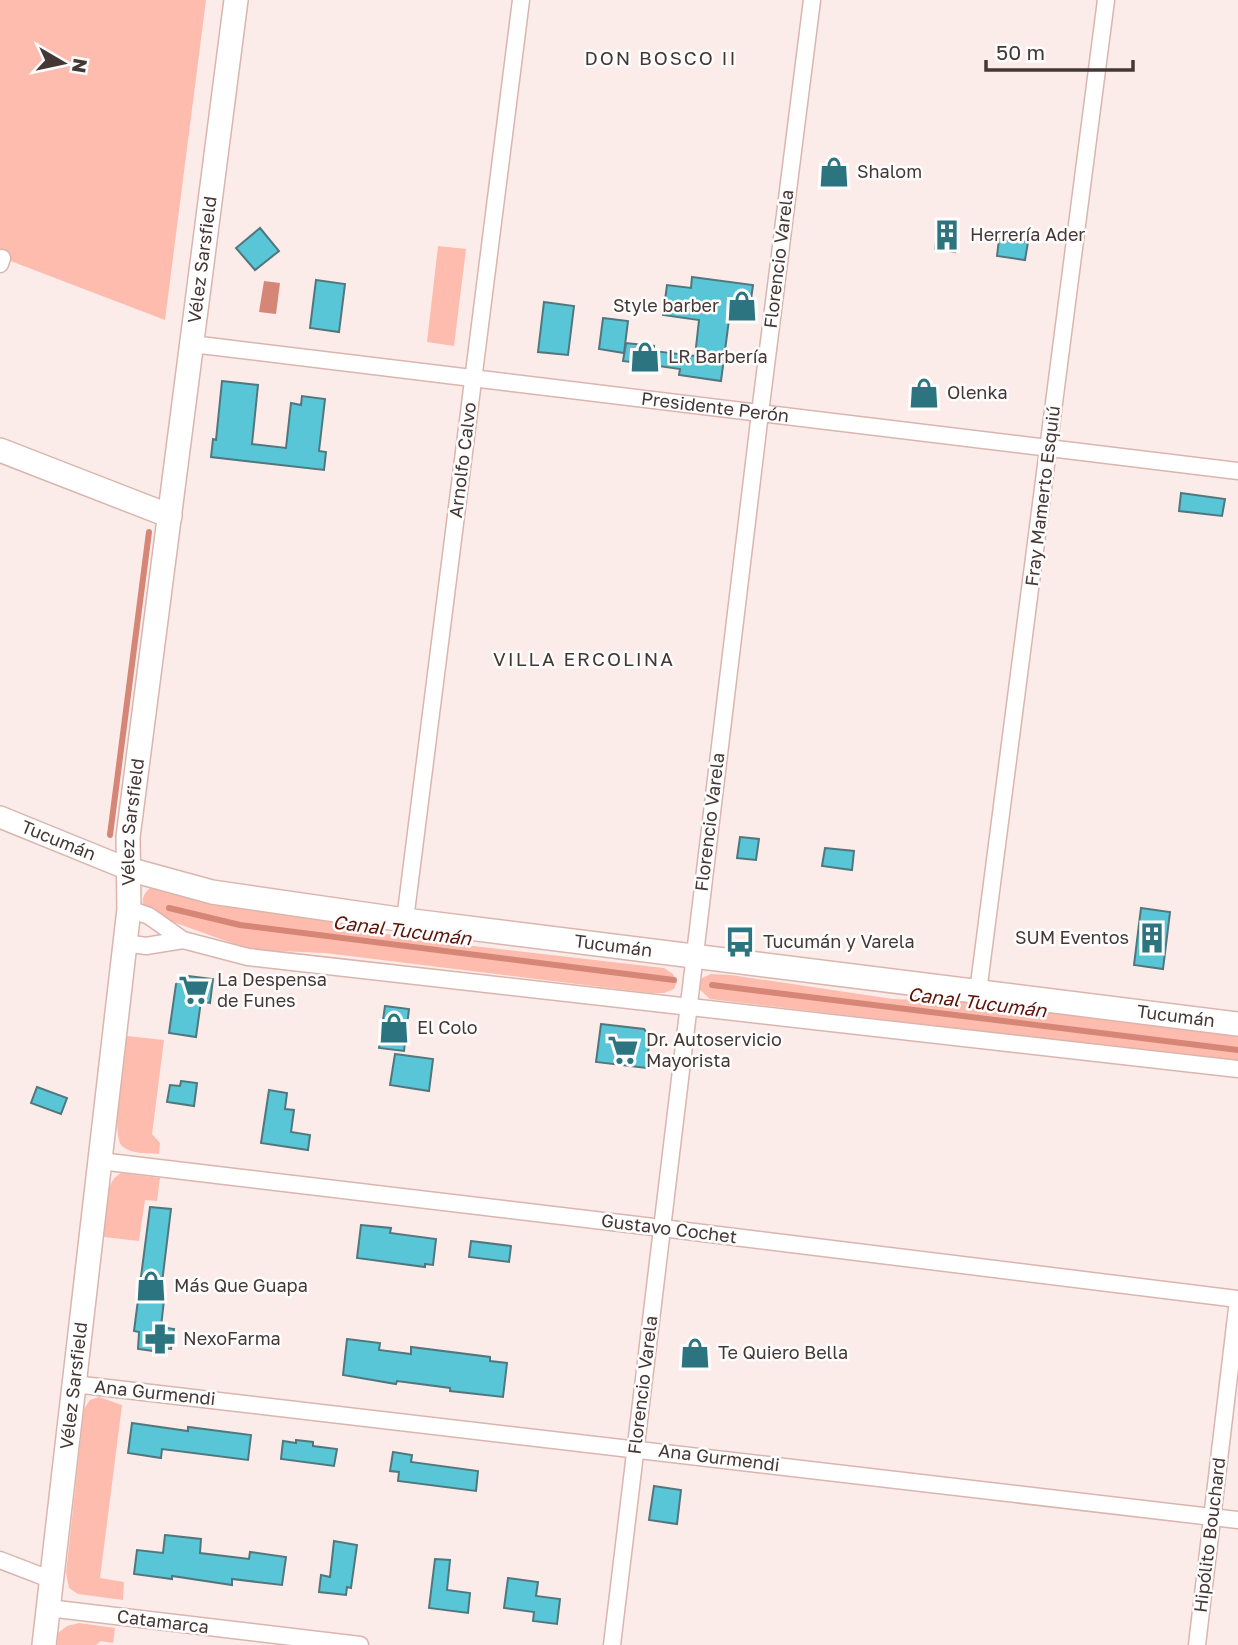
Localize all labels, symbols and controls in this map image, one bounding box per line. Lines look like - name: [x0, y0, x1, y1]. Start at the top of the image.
- north arrow: [28, 28, 98, 98]
- scale bar: [986, 28, 1133, 72]
- text: 50 m: [996, 39, 1045, 65]
- district label: DON BOSCO II: [584, 46, 738, 69]
- text: N: [68, 57, 93, 75]
- shop icon: Shalom: [817, 155, 851, 189]
- place label: Shalom: [857, 160, 922, 182]
- street label: Florencio Varela: [759, 188, 797, 330]
- street label: Vélez Sarsfield: [182, 195, 221, 324]
- building icon: Herrería Ader: [930, 218, 964, 252]
- place label: Herrería Ader: [970, 223, 1085, 245]
- shop icon: Style barber: [725, 289, 759, 323]
- place label: Style barber: [613, 294, 719, 316]
- shop icon: LR Barbería: [628, 340, 662, 374]
- place label: LR Barbería: [668, 345, 768, 367]
- shop icon: Olenka: [907, 376, 941, 410]
- place label: Olenka: [947, 381, 1008, 403]
- street label: Presidente Perón: [640, 387, 790, 426]
- street label: Arnolfo Calvo: [444, 401, 480, 519]
- street label: Fray Mamerto Esquiú: [1020, 404, 1064, 588]
- district label: VILLA ERCOLINA: [493, 647, 675, 670]
- street label: Florencio Varela: [690, 751, 728, 893]
- street label: Vélez Sarsfield: [116, 757, 148, 886]
- street label: Tucumán: [18, 815, 99, 865]
- water label: Canal Tucumán: [331, 910, 474, 950]
- building icon: SUM Eventos: [1135, 921, 1169, 955]
- bus stop icon: Tucumán y Varela: [723, 925, 757, 959]
- place label: SUM Eventos: [1015, 926, 1129, 948]
- street label: Tucumán: [573, 929, 654, 961]
- place label: Tucumán y Varela: [763, 930, 915, 952]
- place label: La Despensa de Funes: [217, 968, 327, 1011]
- supermarket icon: La Despensa de Funes: [177, 973, 211, 1007]
- water label: Canal Tucumán: [906, 982, 1049, 1022]
- street label: Tucumán: [1136, 999, 1216, 1031]
- shop icon: El Colo: [377, 1011, 411, 1045]
- place label: El Colo: [417, 1016, 478, 1038]
- place label: Dr. Autoservicio Mayorista: [646, 1028, 782, 1071]
- supermarket icon: Dr. Autoservicio Mayorista: [606, 1033, 640, 1067]
- street label: Gustavo Cochet: [600, 1209, 738, 1247]
- shop icon: Más Que Guapa: [134, 1269, 168, 1303]
- place label: Más Que Guapa: [174, 1274, 308, 1296]
- street label: Florencio Varela: [623, 1314, 661, 1456]
- street label: Vélez Sarsfield: [55, 1321, 91, 1450]
- pharmacy icon: NexoFarma: [143, 1322, 177, 1356]
- place label: NexoFarma: [183, 1327, 281, 1349]
- shop icon: Te Quiero Bella: [678, 1336, 712, 1370]
- place label: Te Quiero Bella: [718, 1341, 848, 1363]
- street label: Ana Gurmendi: [93, 1375, 217, 1409]
- street label: Ana Gurmendi: [657, 1439, 781, 1475]
- street label: Hipólito Bouchard: [1189, 1456, 1229, 1614]
- street label: Catamarca: [116, 1604, 210, 1638]

